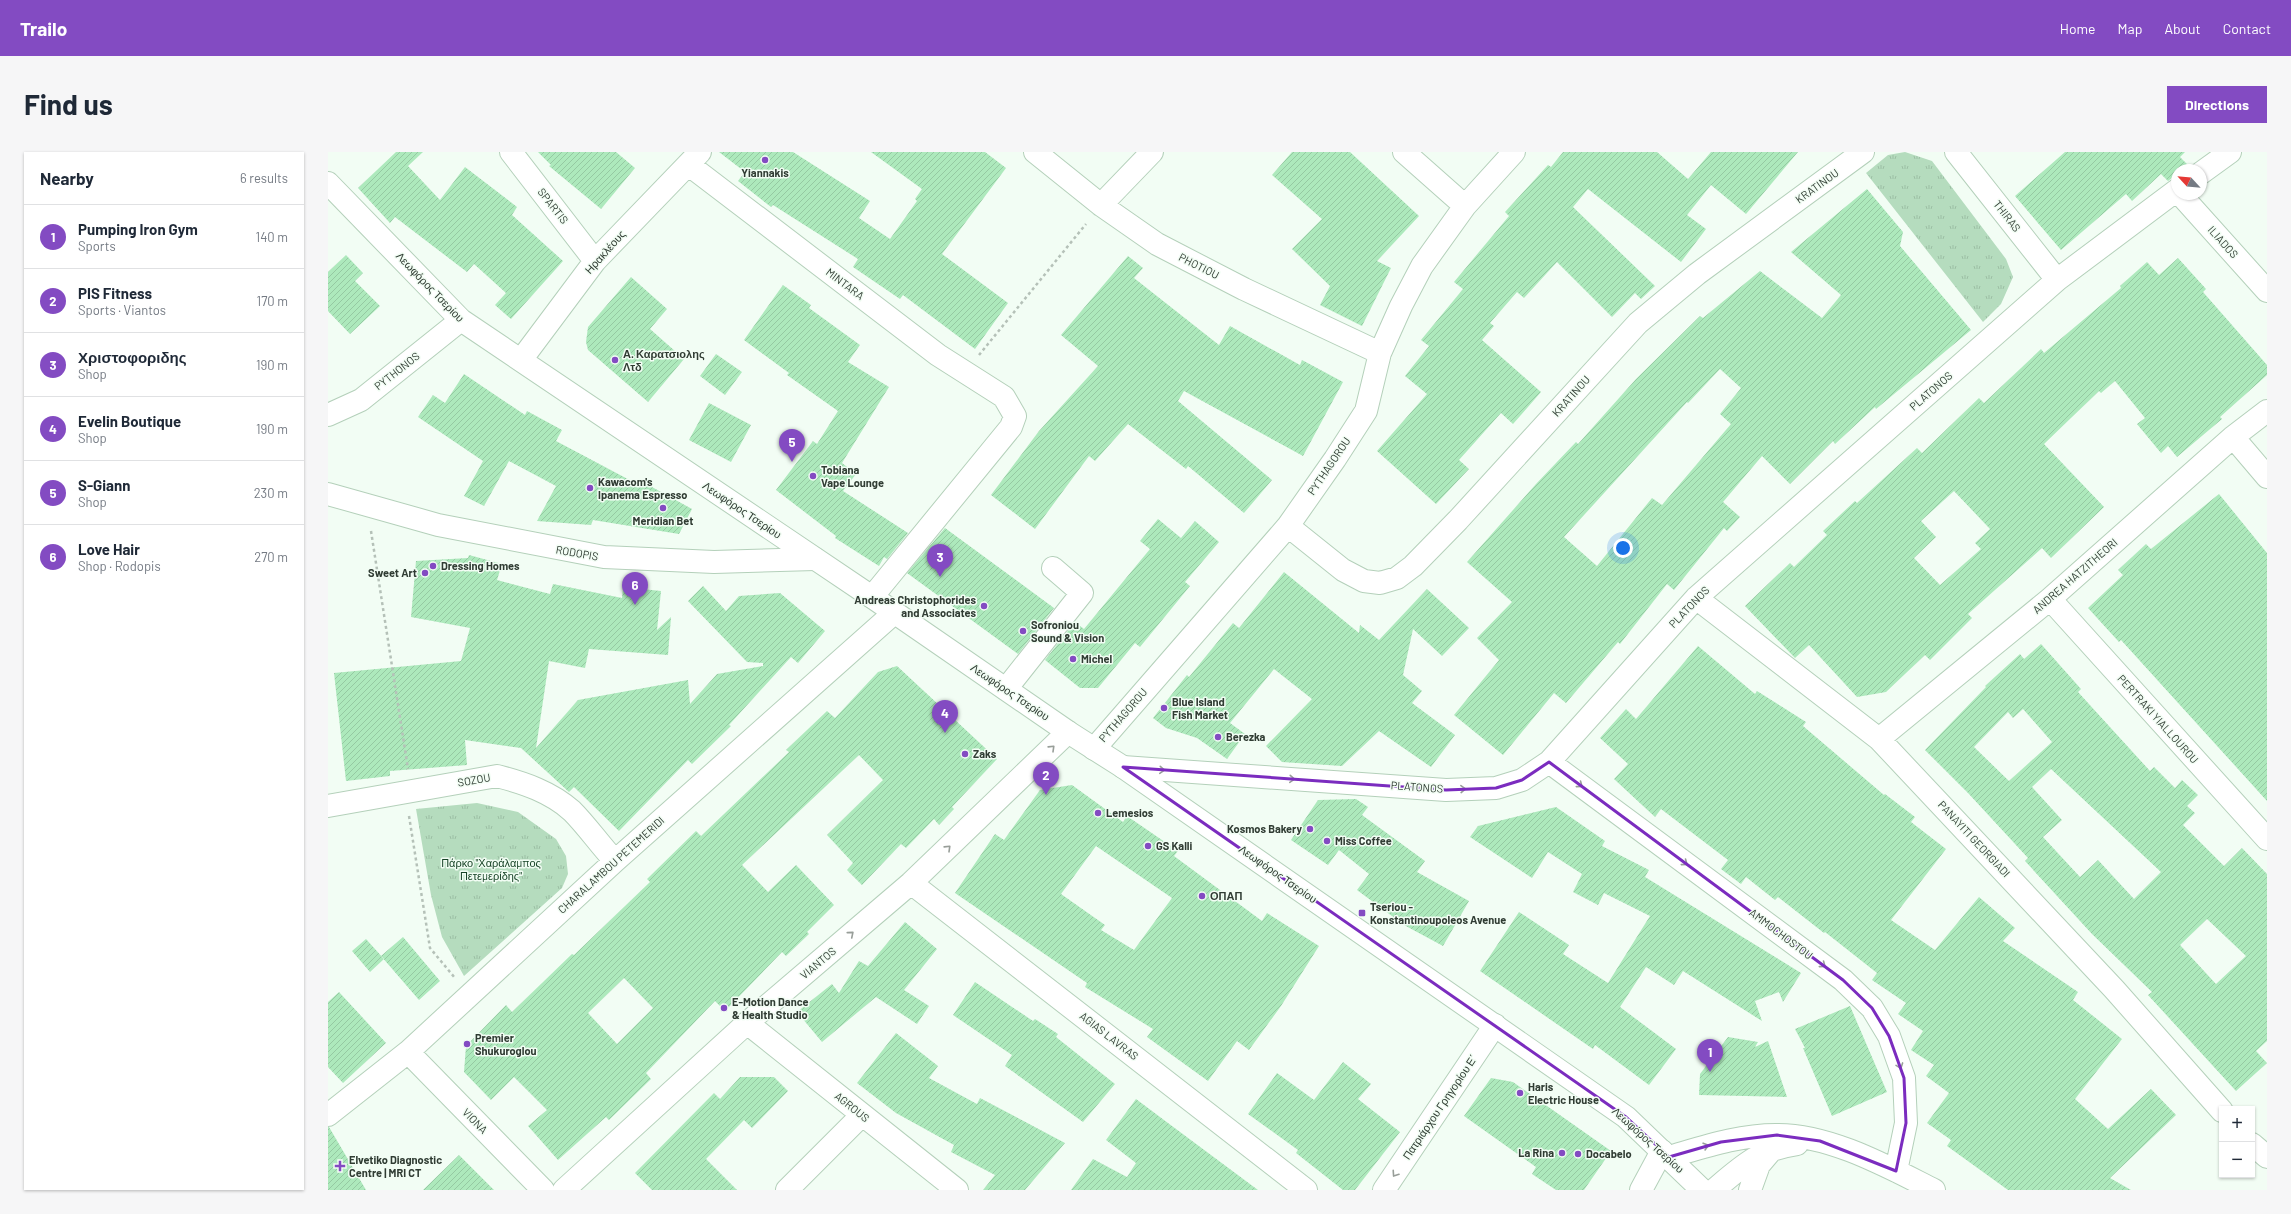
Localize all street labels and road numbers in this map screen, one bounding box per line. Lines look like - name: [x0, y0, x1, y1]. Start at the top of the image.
- street label: KRATINOU: [1793, 166, 1841, 206]
- street label: SPARTIS: [535, 185, 571, 226]
- street label: THIRAS: [1991, 197, 2024, 234]
- street label: ILIADOS: [2206, 223, 2241, 260]
- street label: Ηρακλέους: [582, 227, 627, 276]
- street label: Λεωφόρος Τσερίου: [394, 249, 467, 324]
- street label: PHOTIOU: [1177, 250, 1222, 281]
- street label: MINTARA: [824, 265, 867, 302]
- street label: PYTHONOS: [372, 349, 422, 392]
- street label: PLATONOS: [1907, 369, 1955, 413]
- street label: KRATINOU: [1549, 373, 1592, 419]
- street label: PYTHAGOROU: [1304, 434, 1353, 497]
- street label: Λεωφόρος Τσερίου: [701, 478, 784, 541]
- street label: ANDREA HATZITHEORI: [2030, 535, 2120, 616]
- street label: RODOPIS: [555, 542, 599, 563]
- street label: PLATONOS: [1666, 583, 1712, 630]
- street label: Λεωφόρος Τσερίου: [969, 660, 1052, 723]
- street label: PERTRAKI YIALLOUROU: [2115, 672, 2202, 766]
- street label: PYTHAGOROU: [1096, 685, 1149, 744]
- street label: SOZOU: [456, 770, 491, 789]
- street label: PLATONOS: [1390, 778, 1444, 795]
- street label: PANAYITI GEORGIADI: [1936, 798, 2013, 879]
- street label: CHARALAMBOU PETEMERIDI: [555, 813, 667, 916]
- street label: Λεωφόρος Τσερίου: [1237, 842, 1320, 905]
- street label: AMMOCHOSTOU: [1747, 906, 1816, 962]
- street label: VIANTOS: [797, 944, 838, 981]
- street label: AGIAS LAVRAS: [1078, 1009, 1141, 1062]
- street label: Πατριάρχου Γρηγορίου Ε΄: [1400, 1052, 1480, 1162]
- street label: AGROUS: [833, 1089, 872, 1124]
- street label: Λεωφόρος Τσερίου: [1610, 1104, 1687, 1175]
- street label: VIONA: [460, 1105, 491, 1136]

